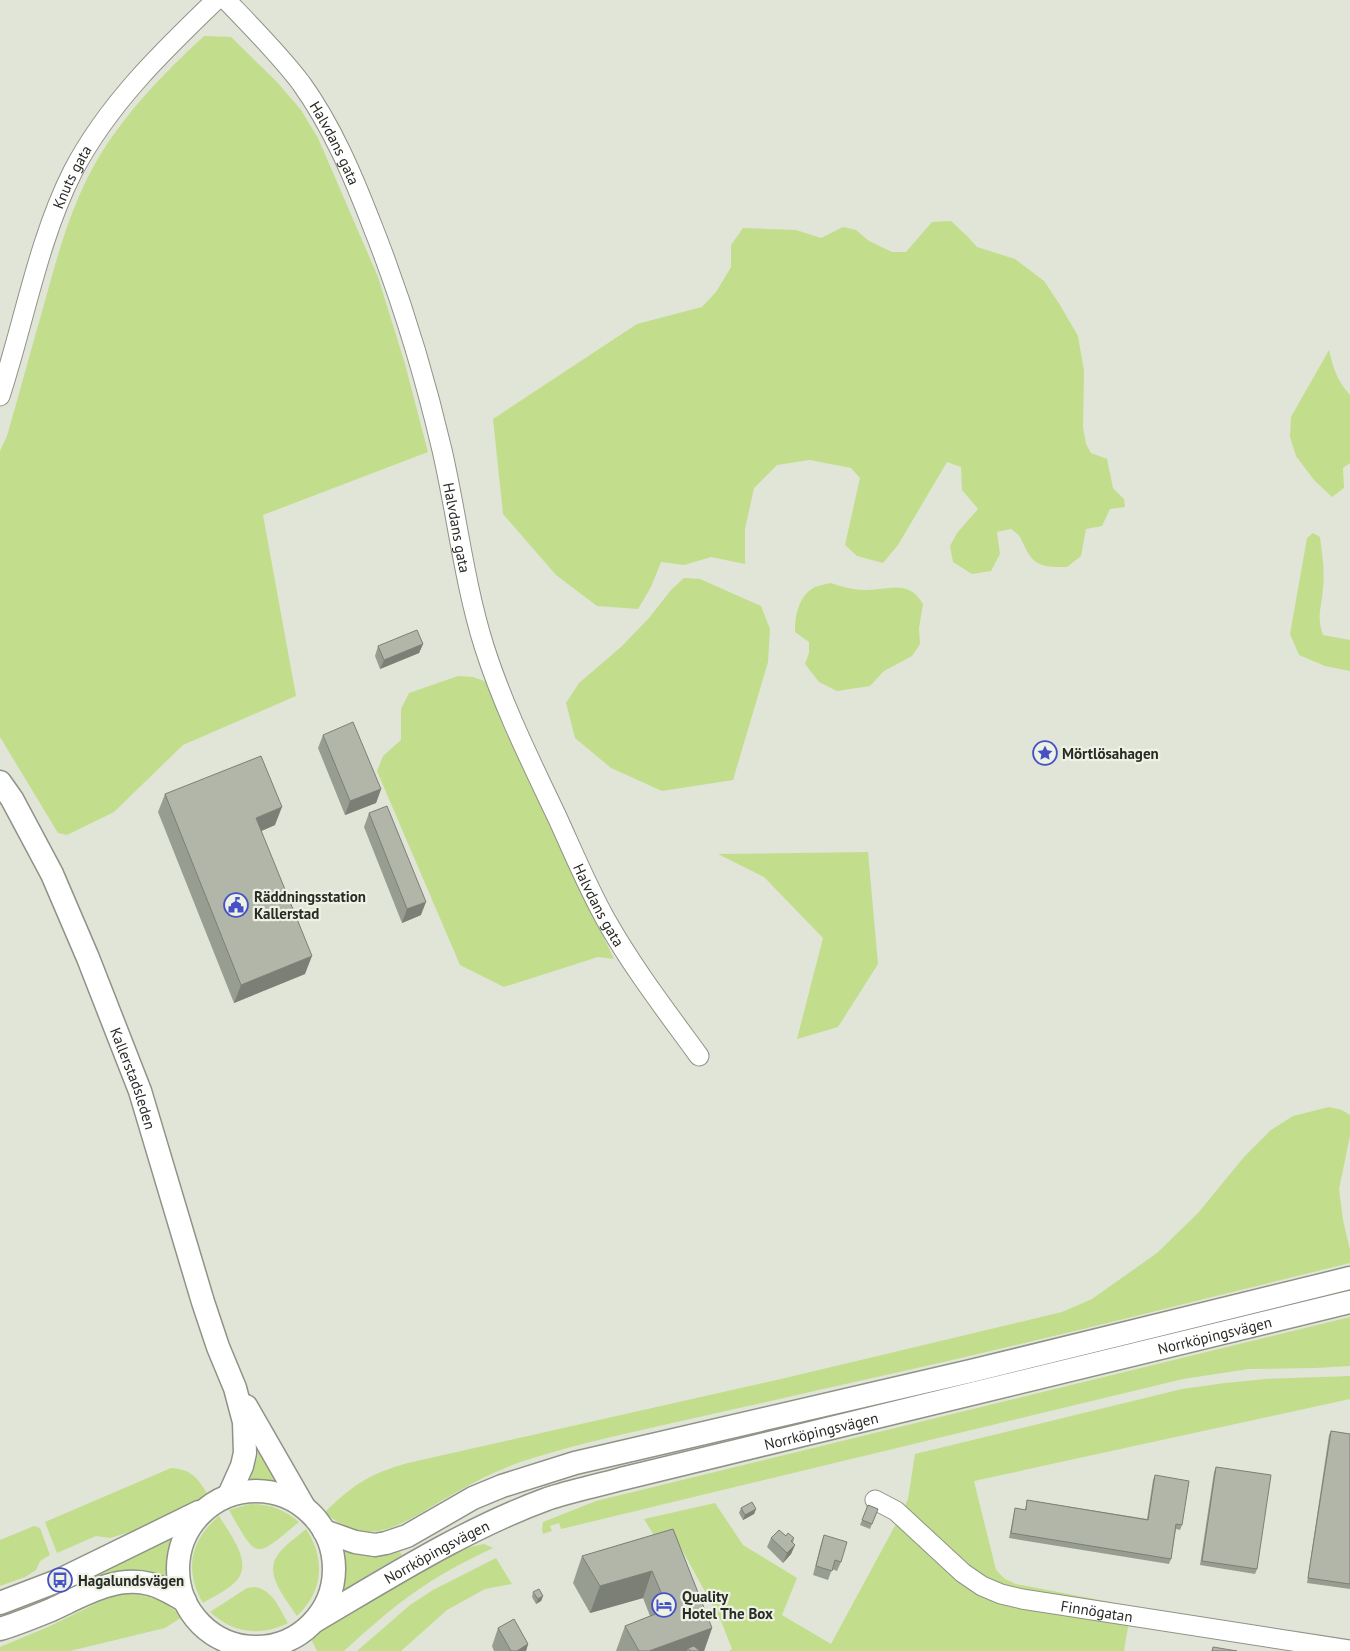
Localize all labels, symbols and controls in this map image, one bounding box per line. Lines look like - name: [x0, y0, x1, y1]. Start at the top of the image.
- street label: Halvdans gata: [306, 97, 364, 188]
- street label: Knuts gata: [48, 141, 95, 211]
- street label: Halvdans gata: [440, 481, 475, 574]
- place icon: Mörtlösahagen: [1032, 740, 1058, 766]
- place label: Mörtlösahagen: [1062, 744, 1159, 763]
- street label: Halvdans gata: [570, 860, 629, 950]
- place label: Räddningsstation Kallerstad: [254, 887, 366, 923]
- public building icon: Räddningsstation Kallerstad: [223, 892, 249, 918]
- street label: Kallerstadsleden: [107, 1025, 160, 1132]
- street label: Norrköpingsvägen: [1156, 1312, 1274, 1358]
- street label: Norrköpingsvägen: [762, 1407, 880, 1453]
- street label: Norrköpingsvägen: [380, 1515, 492, 1588]
- bus stop icon: Hagalundsvägen: [47, 1567, 73, 1593]
- place label: Hagalundsvägen: [78, 1571, 184, 1590]
- place label: Quality Hotel The Box: [682, 1587, 773, 1623]
- hotel icon: Quality Hotel The Box: [651, 1592, 677, 1618]
- street label: Finnögatan: [1060, 1596, 1134, 1626]

